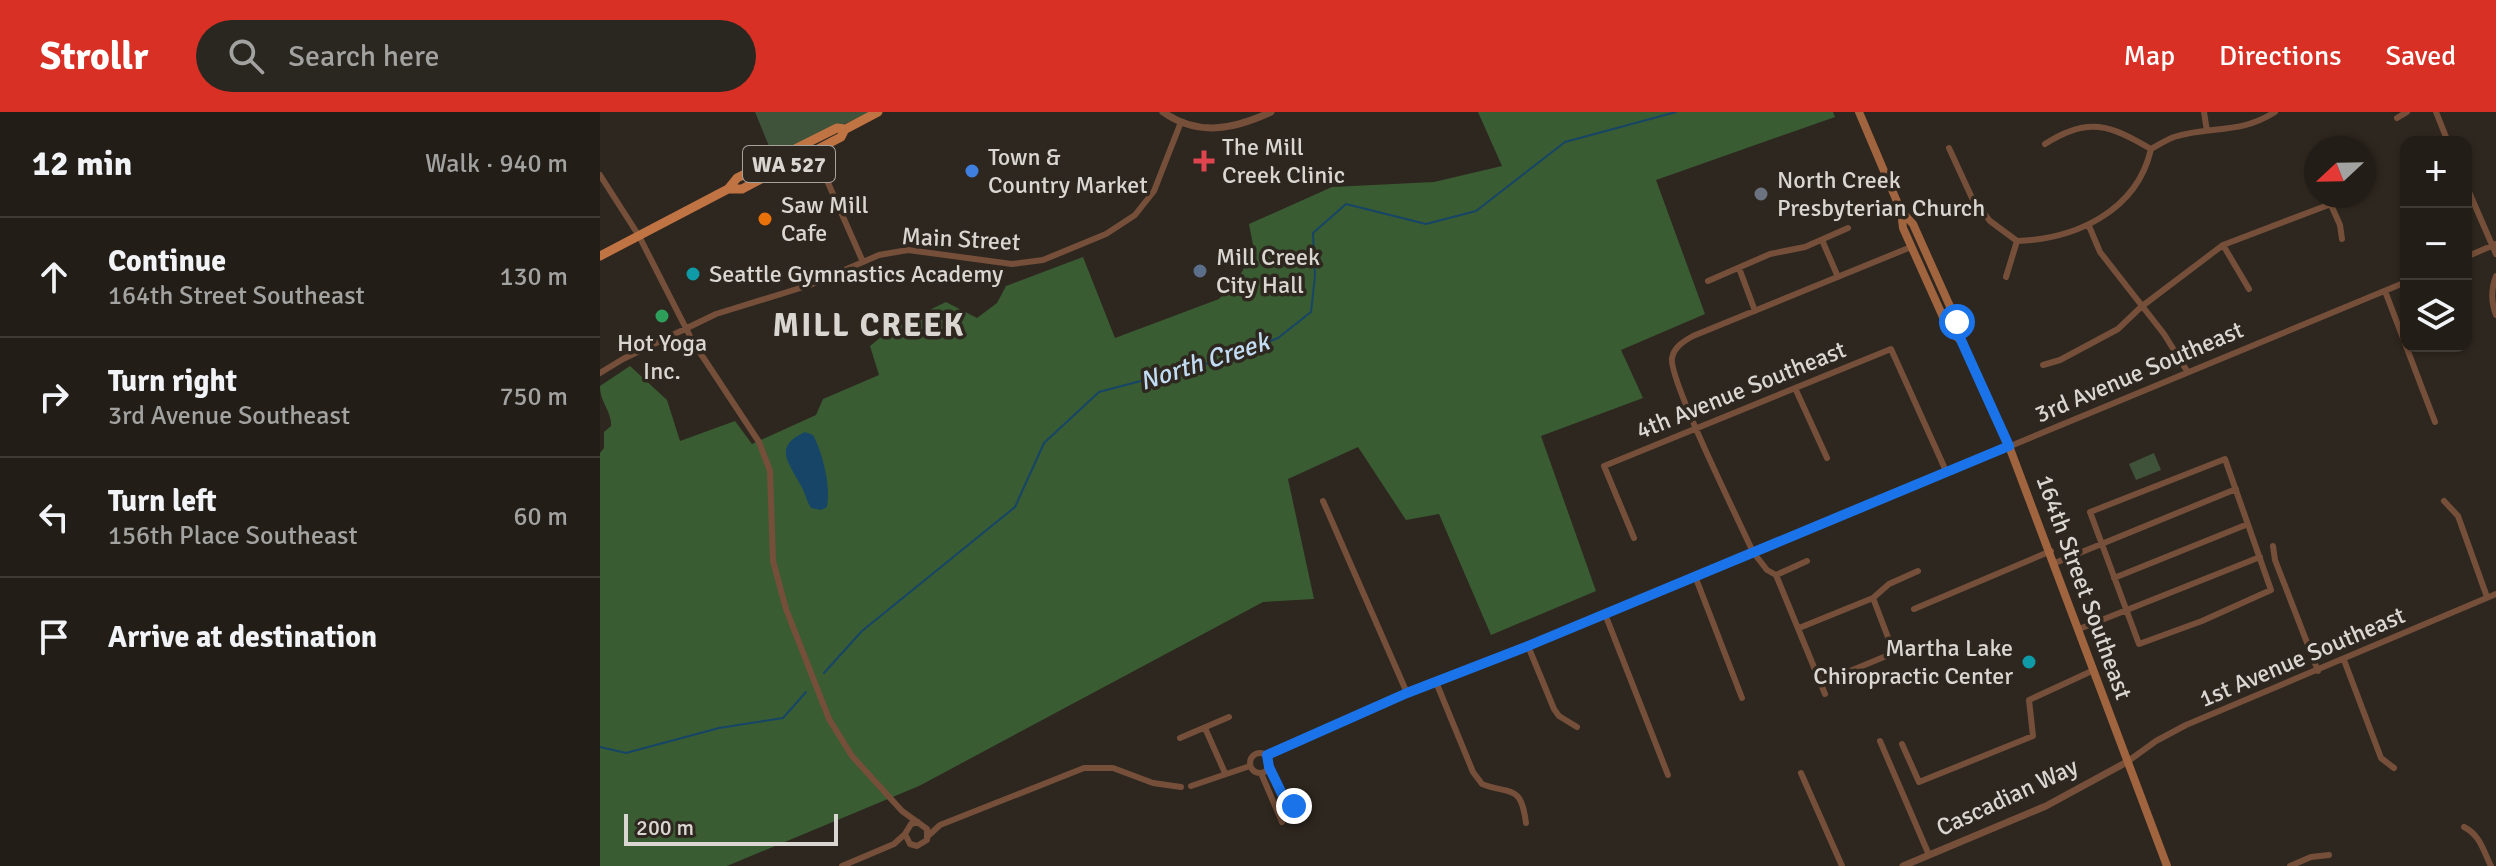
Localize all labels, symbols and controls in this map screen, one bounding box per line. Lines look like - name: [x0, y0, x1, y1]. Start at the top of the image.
- search box: [196, 20, 756, 92]
- text: Strollr: [40, 33, 148, 80]
- icon: search: [224, 34, 268, 78]
- text: Search here: [288, 38, 440, 75]
- text: Map: [2123, 39, 2175, 73]
- text: Directions: [2219, 39, 2341, 73]
- text: Saved: [2385, 39, 2456, 73]
- place label: The Mill Creek Clinic: [1222, 132, 1345, 190]
- north arrow: [2304, 136, 2376, 208]
- map controls: [2400, 136, 2472, 352]
- button: +: [2400, 136, 2472, 208]
- place label: Town & Country Market: [988, 142, 1148, 200]
- text: 12 min: [32, 143, 132, 185]
- road number: WA 527: [743, 146, 835, 182]
- text: Walk · 940 m: [425, 148, 568, 180]
- marker: The Mill Creek Clinic: [1193, 150, 1215, 172]
- marker: Town & Country Market: [963, 162, 981, 180]
- place label: North Creek Presbyterian Church: [1777, 165, 1985, 223]
- marker: North Creek Presbyterian Church: [1752, 185, 1770, 203]
- place label: Saw Mill Cafe: [781, 190, 869, 248]
- button: −: [2400, 208, 2472, 280]
- marker: Saw Mill Cafe: [756, 210, 774, 228]
- street label: Main Street: [901, 221, 1021, 257]
- place label: Mill Creek City Hall: [1216, 242, 1320, 300]
- text: Continue: [108, 243, 226, 280]
- icon: ahead: [32, 255, 76, 299]
- place label: Seattle Gymnastics Academy: [709, 259, 1003, 289]
- text: 130 m: [499, 261, 568, 293]
- marker: Mill Creek City Hall: [1191, 262, 1209, 280]
- marker: Seattle Gymnastics Academy: [684, 265, 702, 283]
- text: 164th Street Southeast: [108, 280, 365, 312]
- button: layers: [2400, 280, 2472, 352]
- route start: [1939, 304, 1975, 340]
- district label: MILL CREEK: [773, 306, 965, 345]
- marker: Hot Yoga Inc.: [653, 307, 671, 325]
- street label: 3rd Avenue Southeast: [2030, 315, 2248, 429]
- water label: North Creek: [1136, 325, 1275, 398]
- place label: Hot Yoga Inc.: [617, 328, 707, 386]
- street label: 4th Avenue Southeast: [1632, 334, 1850, 446]
- text: Turn right: [108, 363, 237, 400]
- icon: right: [32, 375, 76, 419]
- text: 750 m: [499, 381, 568, 413]
- text: 3rd Avenue Southeast: [108, 400, 350, 432]
- street label: 164th Street Southeast: [2029, 471, 2139, 703]
- text: Turn left: [108, 483, 217, 520]
- icon: left: [32, 495, 76, 539]
- text: 60 m: [513, 501, 568, 533]
- text: 156th Place Southeast: [108, 520, 358, 552]
- street label: 1st Avenue Southeast: [2194, 600, 2410, 714]
- icon: arrive: [32, 615, 76, 659]
- text: Arrive at destination: [108, 619, 377, 656]
- place label: Martha Lake Chiropractic Center: [1813, 633, 2013, 691]
- marker: Martha Lake Chiropractic Center: [2020, 653, 2038, 671]
- street label: Cascadian Way: [1931, 751, 2083, 843]
- route end: [1276, 788, 1312, 824]
- scale bar: [624, 810, 838, 846]
- text: 200 m: [636, 814, 694, 841]

